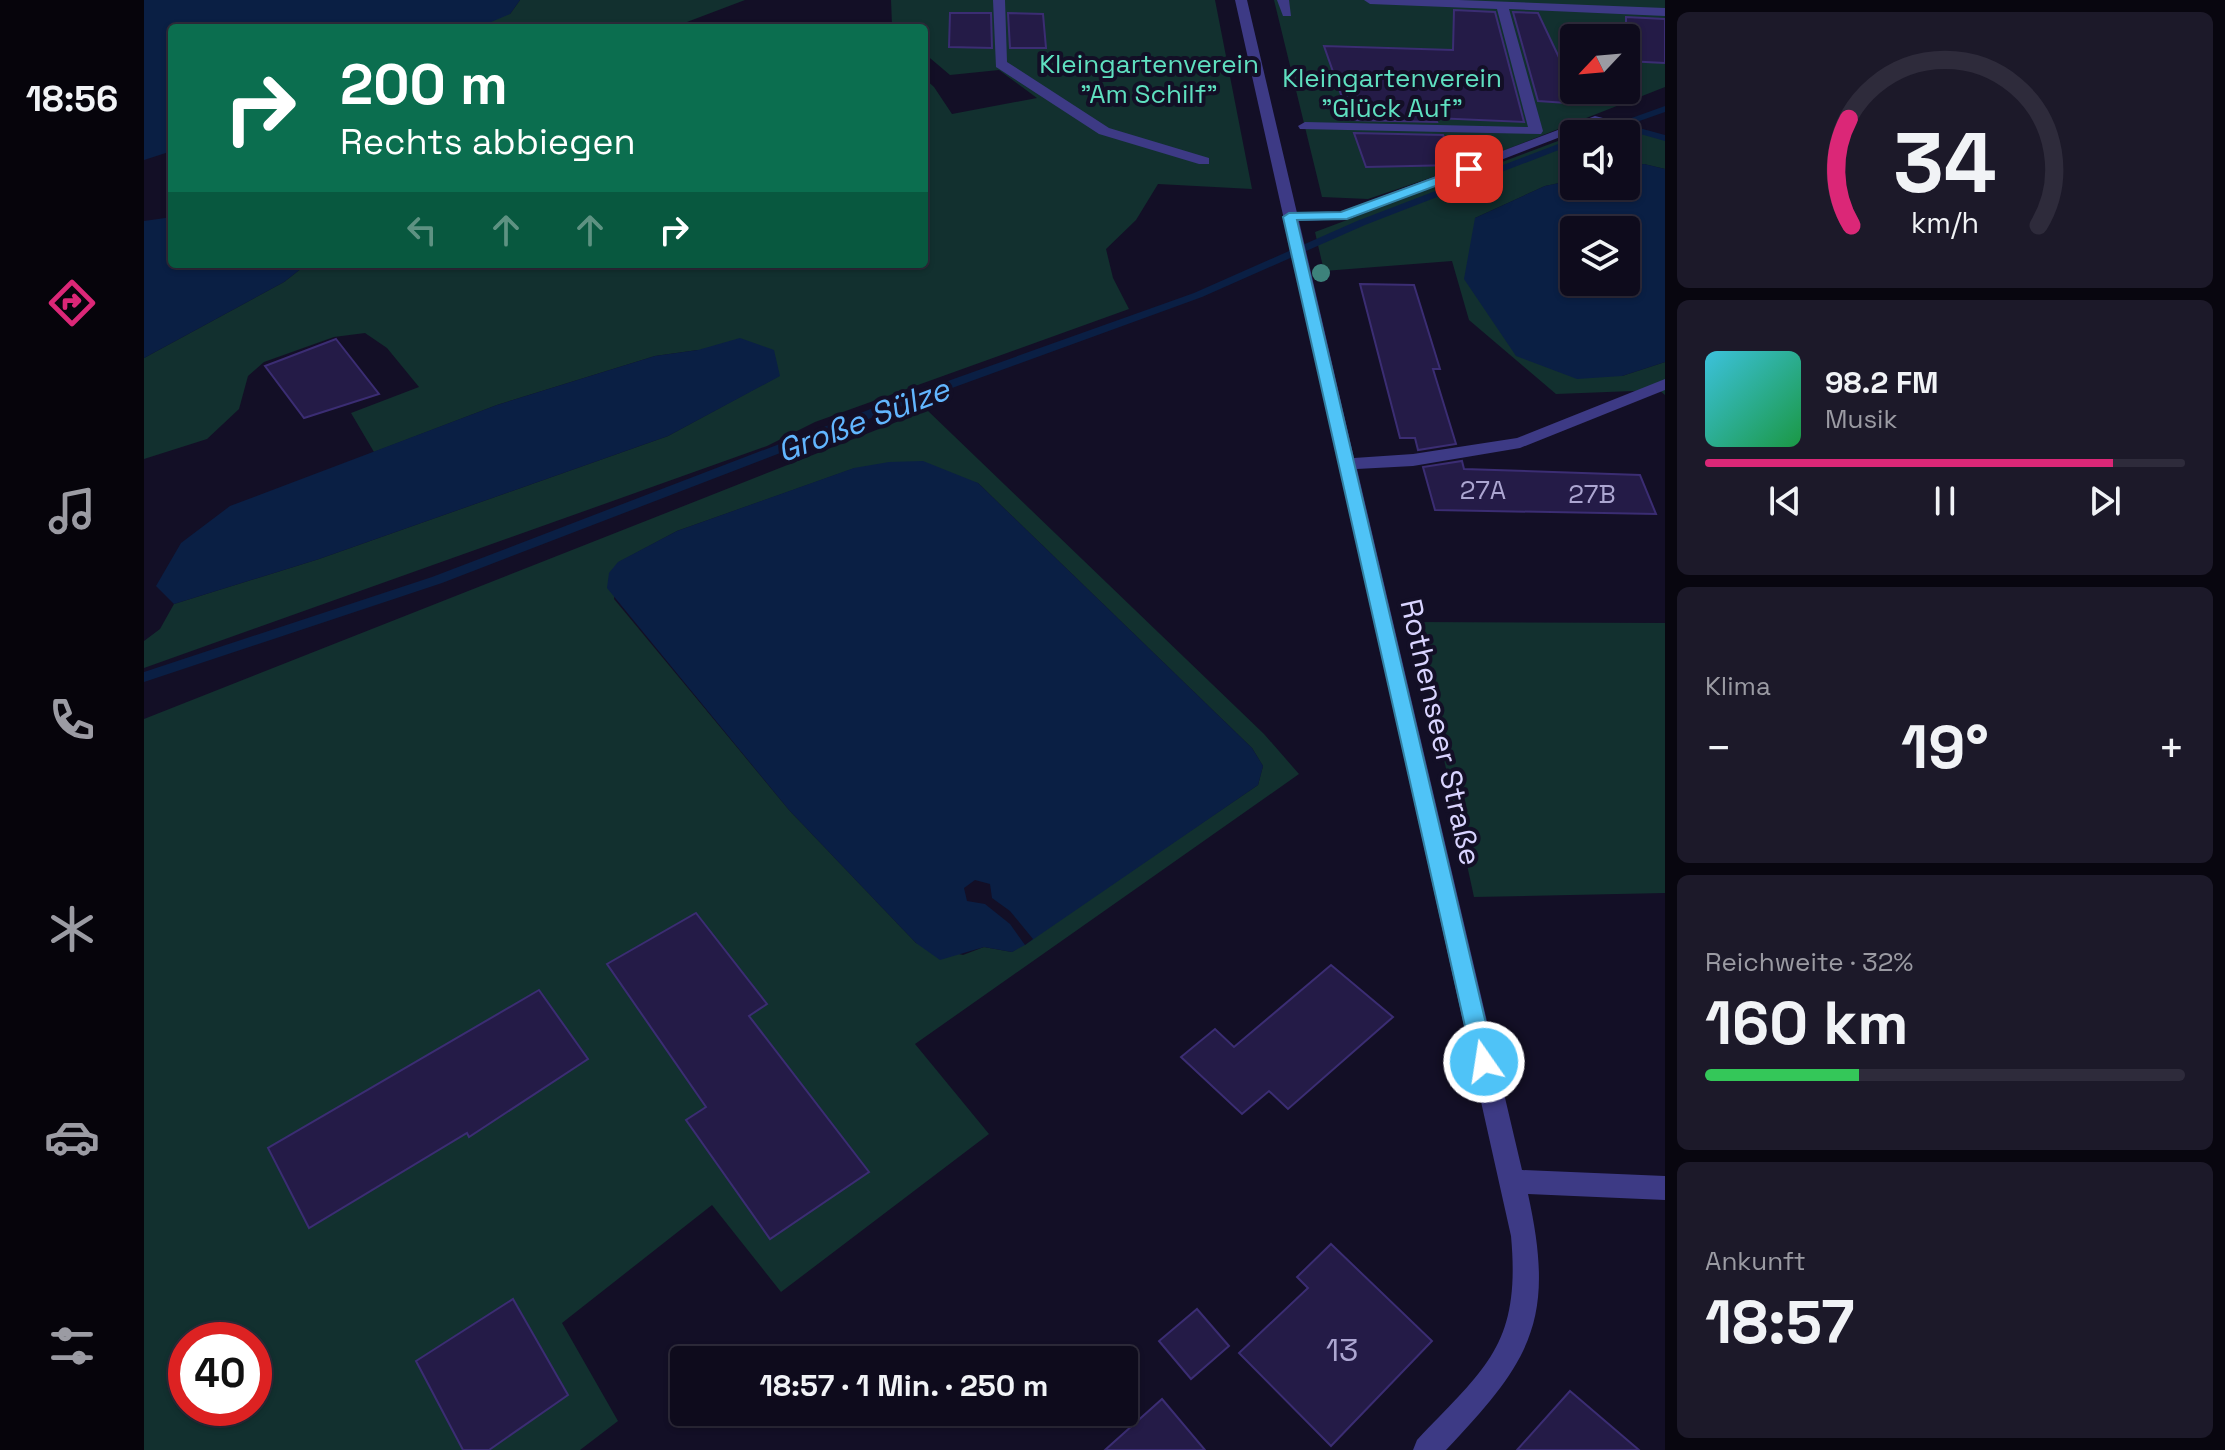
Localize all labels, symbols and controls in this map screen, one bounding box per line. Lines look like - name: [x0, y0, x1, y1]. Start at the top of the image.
- north arrow: [1560, 24, 1640, 104]
- map controls: [1560, 24, 1640, 296]
- park label: Kleingartenverein "Am Schilf": [1039, 47, 1259, 111]
- text: 200 m: [340, 49, 508, 120]
- icon: right: [208, 56, 312, 160]
- park label: Kleingartenverein "Glück Auf": [1282, 61, 1502, 125]
- text: 18:56: [26, 76, 118, 122]
- text: 34: [1893, 109, 1997, 215]
- text: Rechts abbiegen: [340, 119, 636, 165]
- button: sound: [1560, 120, 1640, 200]
- pin: [1435, 135, 1503, 203]
- icon: arrive: [1447, 147, 1491, 191]
- text: km/h: [1911, 205, 1979, 241]
- icon: left: [400, 208, 444, 252]
- icon: ahead: [484, 208, 528, 252]
- icon: ahead: [568, 208, 612, 252]
- icon: right: [652, 208, 696, 252]
- button: layers: [1560, 216, 1640, 296]
- icon: directions: [44, 275, 100, 331]
- text: 98.2 FM: [1825, 363, 1938, 402]
- water label: Große Sülze: [771, 368, 956, 471]
- text: Musik: [1825, 402, 1897, 436]
- house number: 27A: [1460, 473, 1506, 507]
- house number: 27B: [1568, 477, 1616, 511]
- icon: previous: [1763, 479, 1807, 523]
- icon: pause: [1923, 479, 1967, 523]
- icon: next: [2083, 479, 2127, 523]
- icon: music: [44, 483, 100, 539]
- street label: Rothenseer Straße: [1391, 595, 1491, 869]
- text: Klima: [1705, 669, 1771, 703]
- icon: phone: [44, 692, 100, 748]
- text: 19°: [1901, 709, 1989, 786]
- text: −: [1705, 720, 1732, 776]
- text: +: [2158, 720, 2185, 776]
- icon: climate: [44, 901, 100, 957]
- text: Reichweite · 32%: [1705, 945, 1913, 979]
- text: 160 km: [1705, 985, 1908, 1062]
- position arrow: [1442, 1020, 1526, 1104]
- icon: car: [44, 1109, 100, 1165]
- text: Ankunft: [1705, 1244, 1806, 1278]
- text: 18:57: [1705, 1284, 1855, 1361]
- icon: filters: [44, 1318, 100, 1374]
- speed limit sign: 40: [168, 1322, 272, 1426]
- house number: 13: [1326, 1330, 1358, 1370]
- text: 18:57 · 1 Min. · 250 m: [760, 1366, 1048, 1405]

